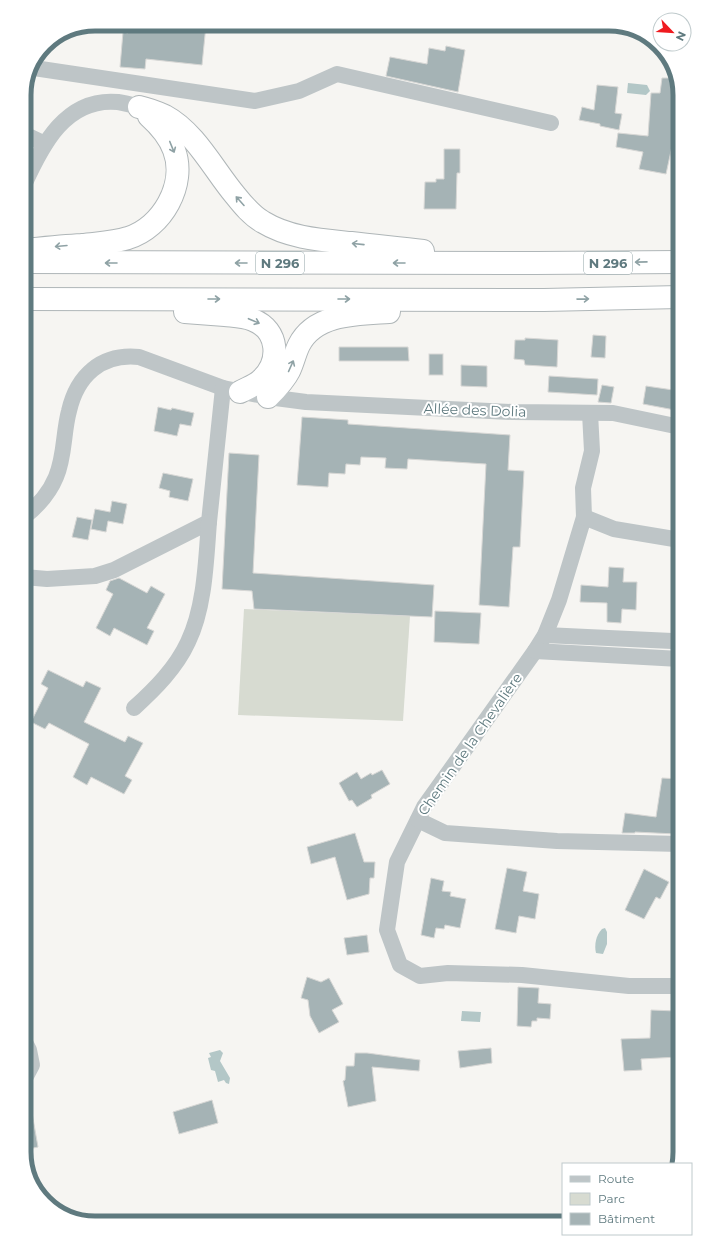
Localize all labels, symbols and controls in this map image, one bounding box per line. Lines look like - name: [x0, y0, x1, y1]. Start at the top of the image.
- north arrow: [652, 12, 692, 52]
- text: N: [673, 29, 689, 43]
- one-way arrow: [169, 141, 177, 153]
- one-way arrow: [235, 196, 244, 206]
- one-way arrow: [352, 240, 365, 247]
- one-way arrow: [55, 243, 68, 250]
- road number: N 296: [256, 252, 304, 274]
- road number: N 296: [584, 252, 632, 274]
- one-way arrow: [635, 258, 648, 266]
- one-way arrow: [105, 259, 118, 267]
- one-way arrow: [235, 259, 248, 267]
- one-way arrow: [393, 259, 406, 267]
- one-way arrow: [207, 295, 220, 303]
- one-way arrow: [337, 295, 350, 303]
- one-way arrow: [576, 295, 589, 303]
- one-way arrow: [248, 318, 260, 325]
- one-way arrow: [288, 360, 295, 372]
- street label: Allée des Dolia: [423, 399, 527, 421]
- street label: Chemin de la Chevalière: [414, 669, 526, 819]
- legend: [562, 1163, 692, 1235]
- text: Route: [598, 1171, 634, 1186]
- text: Parc: [598, 1191, 625, 1206]
- text: Bâtiment: [598, 1211, 655, 1226]

